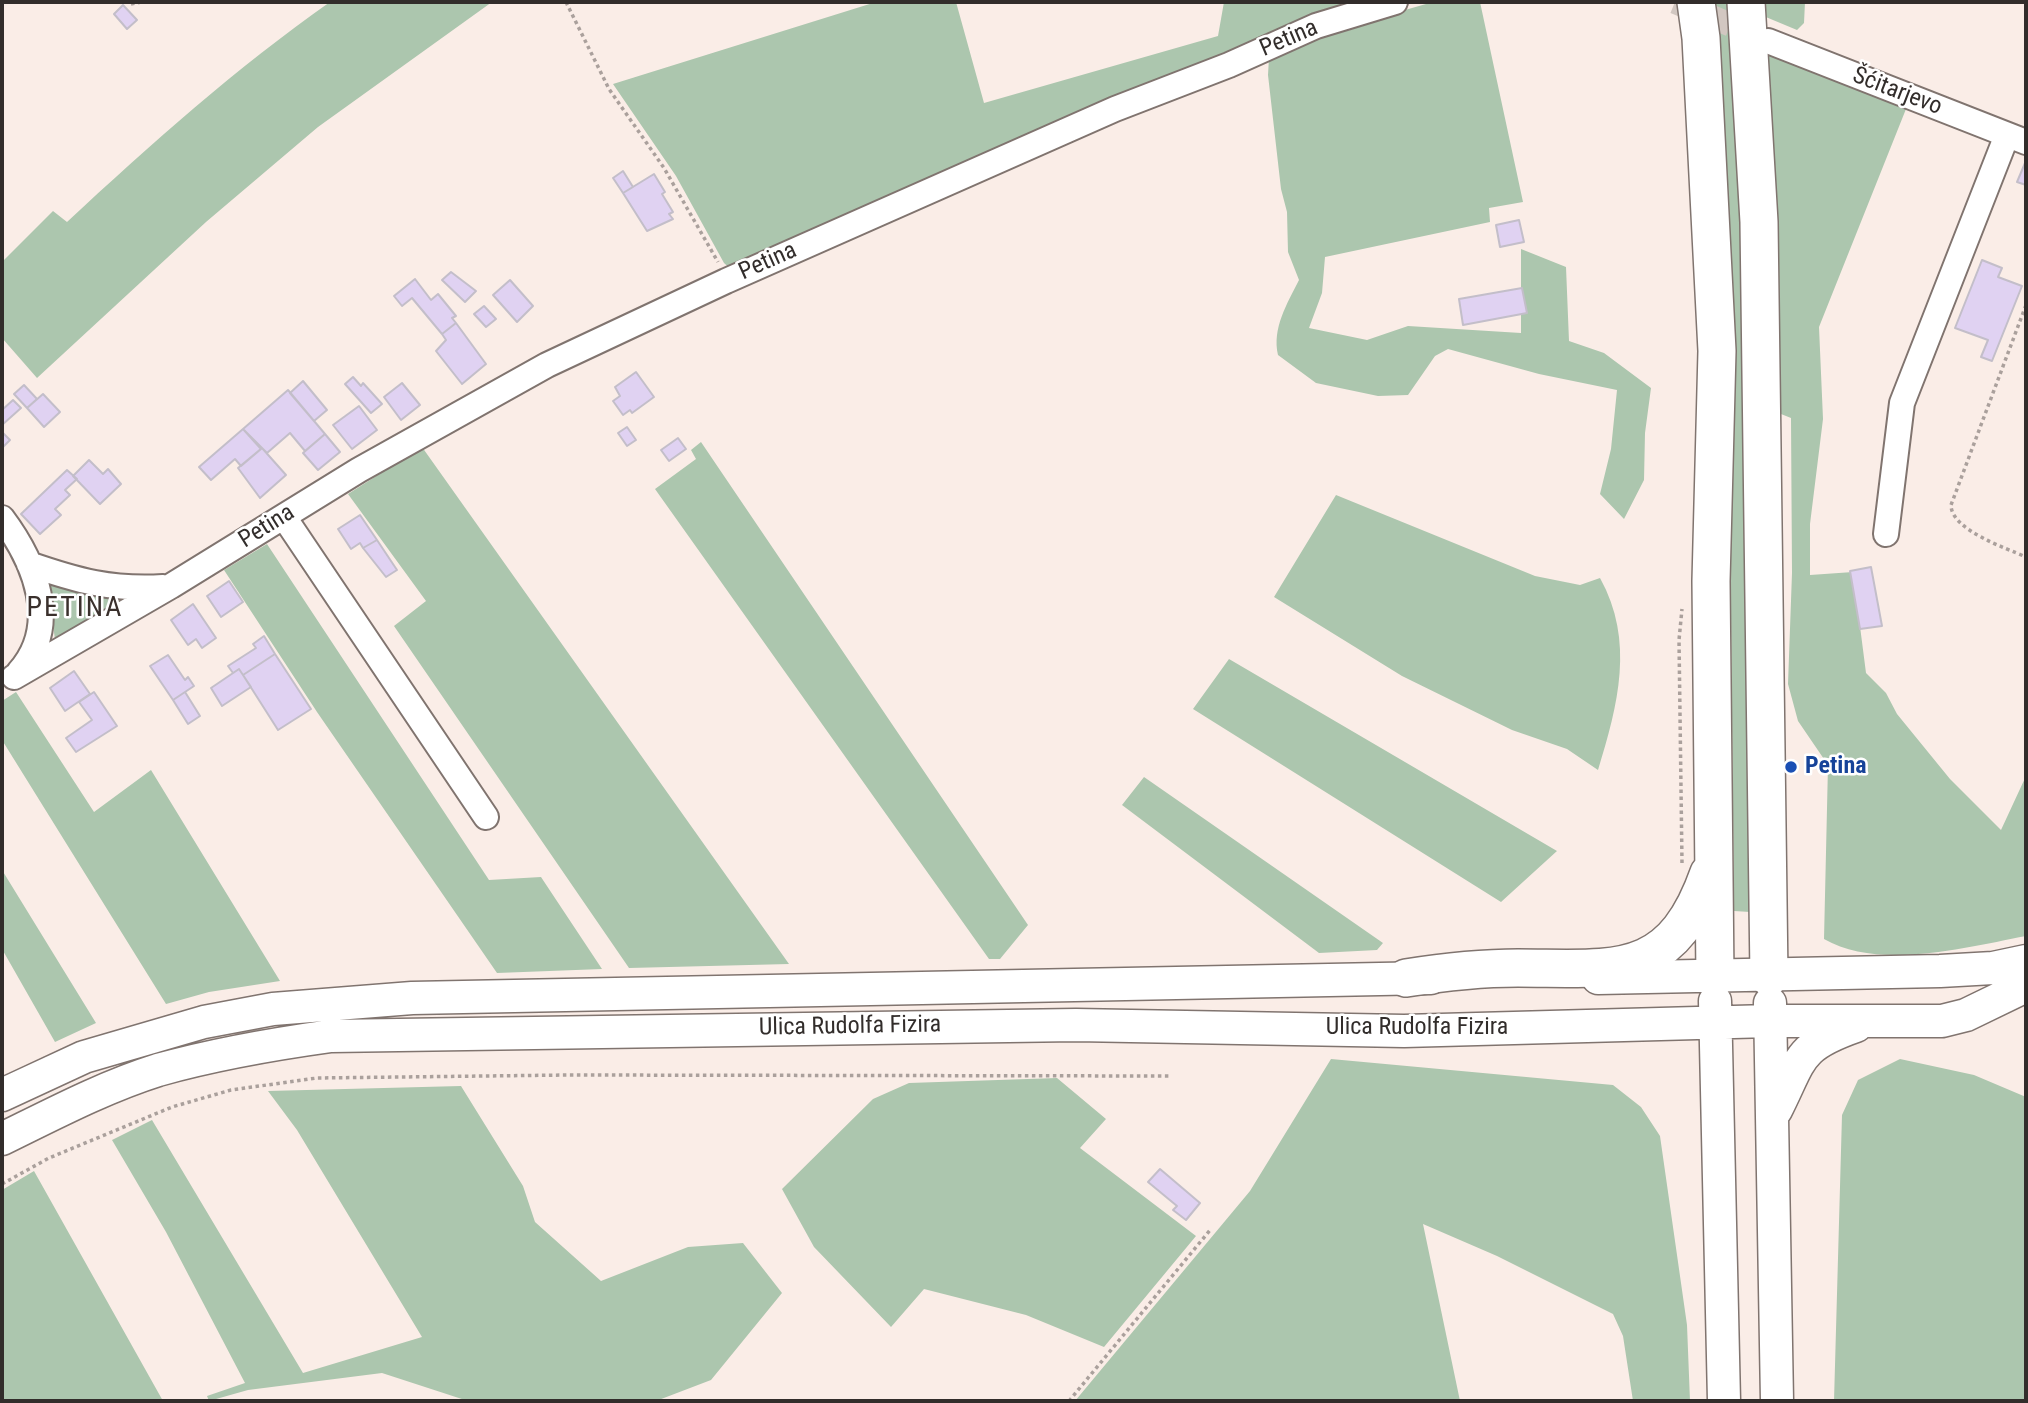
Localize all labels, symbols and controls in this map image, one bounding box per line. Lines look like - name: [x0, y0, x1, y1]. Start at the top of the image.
- street label: Petina: [1256, 14, 1322, 64]
- street label: Šćitarjevo: [1848, 62, 1946, 122]
- street label: Petina: [735, 237, 801, 287]
- street label: Petina: [234, 499, 300, 555]
- district label: PETINA: [27, 592, 123, 626]
- place label: Petina: [1805, 753, 1866, 781]
- marker: Petina: [1783, 759, 1799, 775]
- street label: Ulica Rudolfa Fizira: [759, 1011, 941, 1043]
- street label: Ulica Rudolfa Fizira: [1326, 1014, 1508, 1042]

